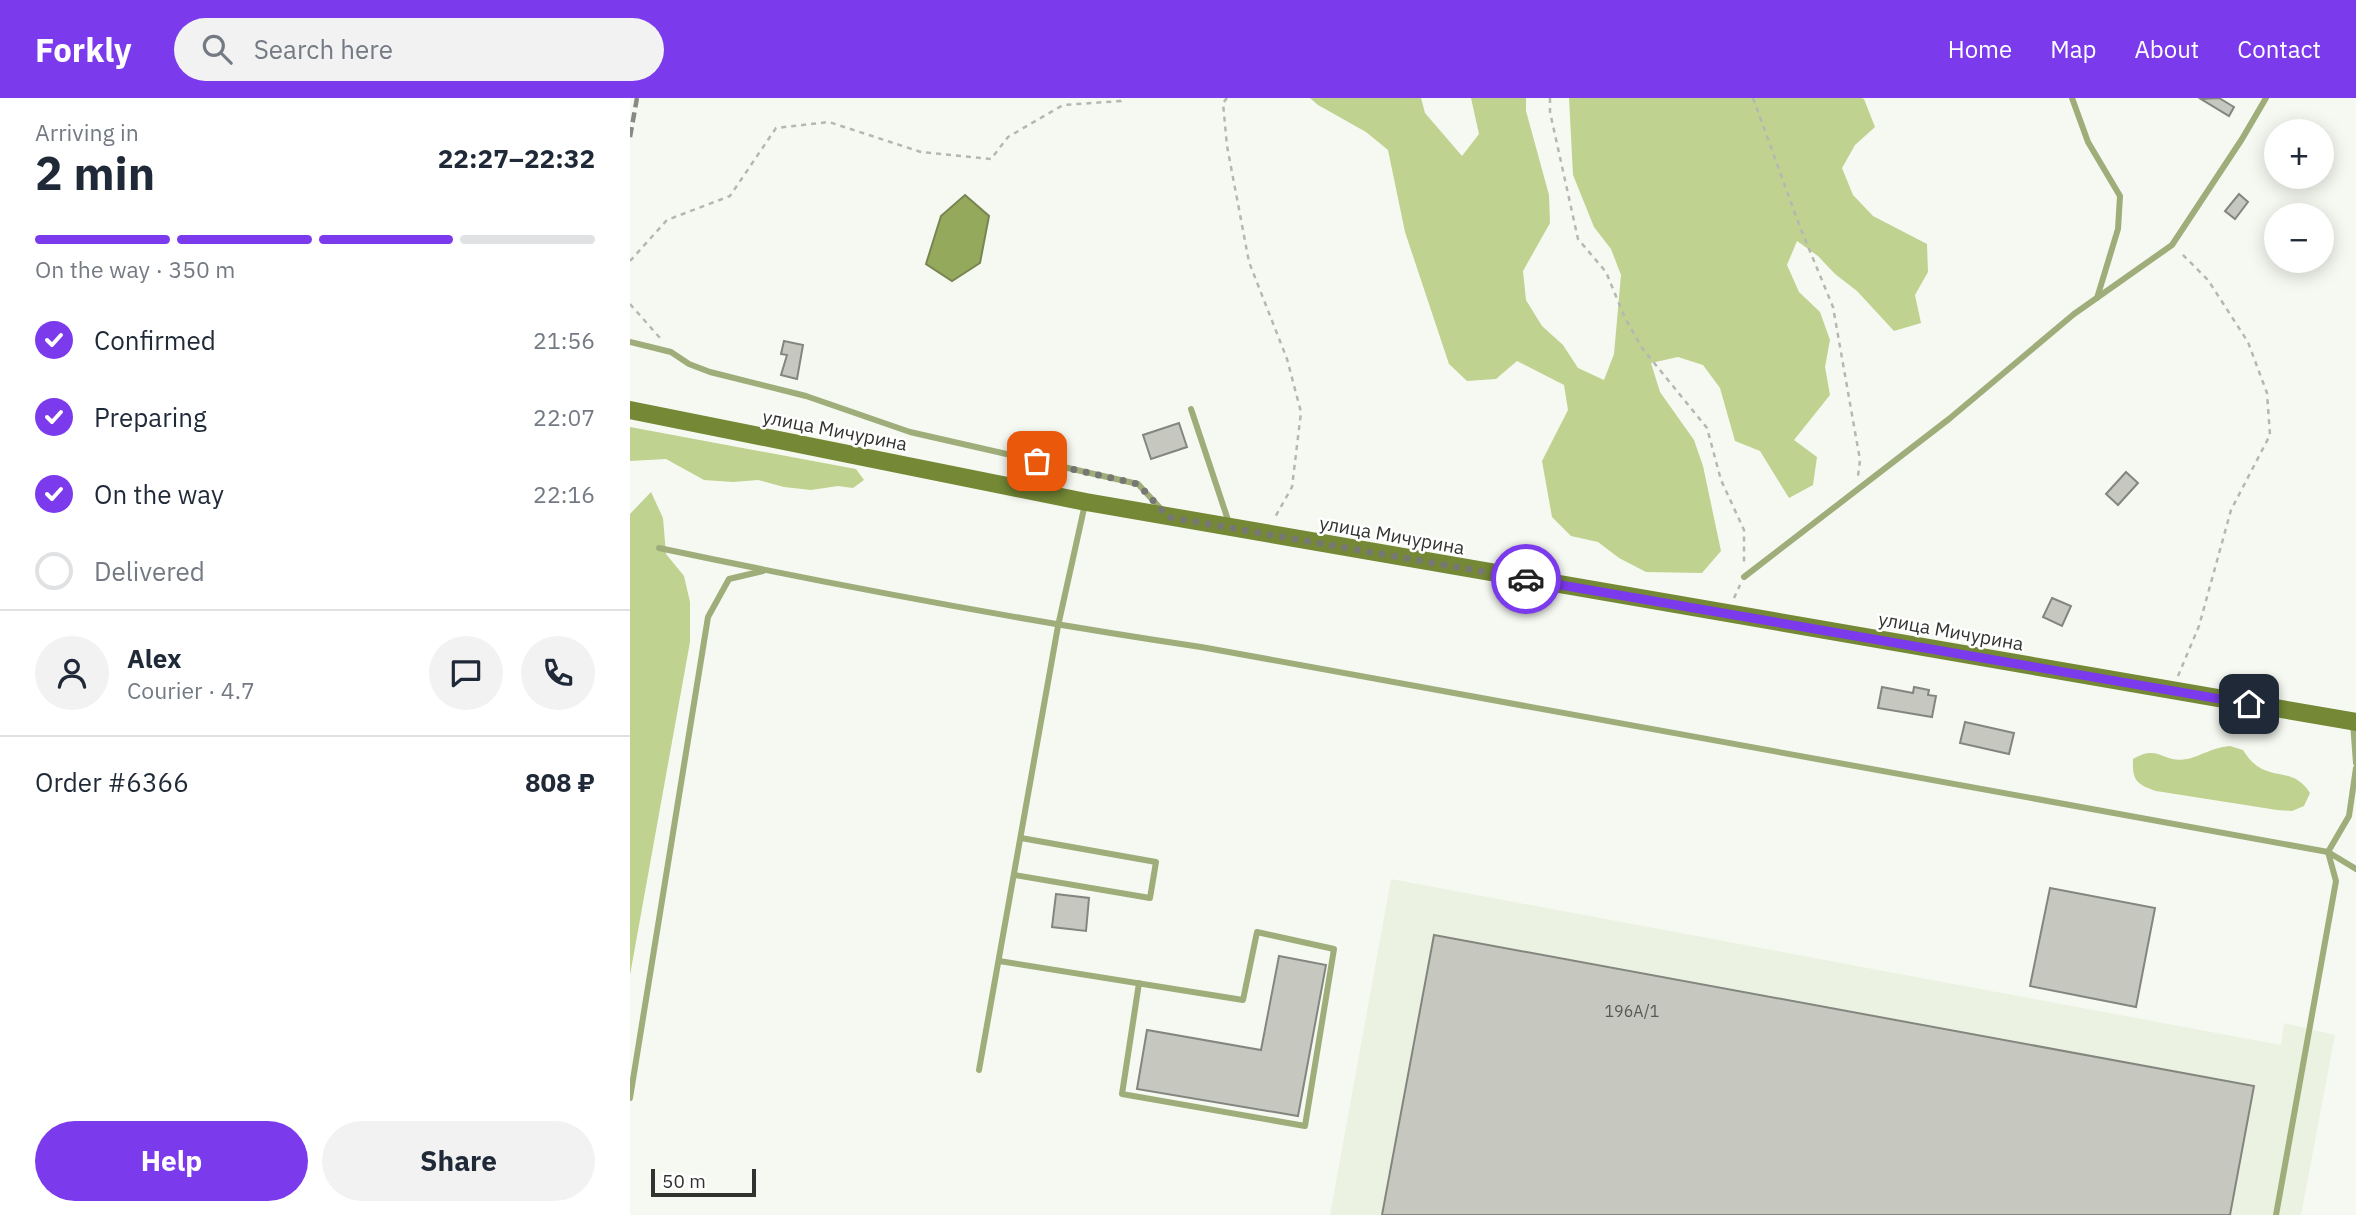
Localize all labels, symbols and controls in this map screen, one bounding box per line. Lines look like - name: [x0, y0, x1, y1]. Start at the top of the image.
- search box: [174, 18, 664, 81]
- text: Forkly: [35, 28, 132, 71]
- icon: search: [198, 30, 236, 68]
- text: Search here: [254, 32, 393, 66]
- text: Home: [1948, 33, 2012, 65]
- text: Map: [2050, 33, 2096, 65]
- text: About: [2134, 33, 2199, 65]
- text: Contact: [2237, 33, 2321, 65]
- text: Arriving in: [35, 117, 139, 147]
- map controls: [2264, 119, 2334, 273]
- button: +: [2264, 119, 2334, 189]
- text: 22:27–22:32: [438, 141, 595, 175]
- text: 2 min: [35, 143, 155, 203]
- button: −: [2264, 203, 2334, 273]
- text: On the way · 350 m: [35, 254, 235, 284]
- icon: check: [35, 321, 73, 359]
- text: Confirmed: [94, 323, 216, 357]
- text: 21:56: [533, 325, 595, 355]
- icon: check: [35, 398, 73, 436]
- text: Preparing: [94, 400, 207, 434]
- text: 22:07: [533, 402, 595, 432]
- street label: улица Мичурина: [761, 404, 909, 456]
- pin: [1007, 431, 1067, 491]
- icon: bag: [1018, 442, 1056, 480]
- icon: check: [35, 475, 73, 513]
- text: On the way: [94, 477, 224, 511]
- text: 22:16: [533, 479, 595, 509]
- street label: улица Мичурина: [1318, 510, 1466, 560]
- courier: [1491, 544, 1561, 614]
- text: Delivered: [94, 554, 205, 588]
- icon: car: [1507, 560, 1545, 598]
- street label: улица Мичурина: [1877, 606, 2025, 656]
- button: person: [35, 636, 109, 710]
- button: chat: [429, 636, 503, 710]
- button: phone: [521, 636, 595, 710]
- text: Alex: [127, 641, 181, 675]
- pin: [2219, 674, 2279, 734]
- text: Courier · 4.7: [127, 675, 255, 705]
- icon: home: [2230, 685, 2268, 723]
- text: Order #6366: [35, 765, 189, 799]
- text: 808 ₽: [525, 765, 595, 799]
- house number: 196А/1: [1605, 1001, 1659, 1021]
- button: Help: [35, 1121, 308, 1201]
- button: Share: [322, 1121, 595, 1201]
- scale bar: [651, 1166, 756, 1198]
- text: 50 m: [662, 1169, 706, 1193]

